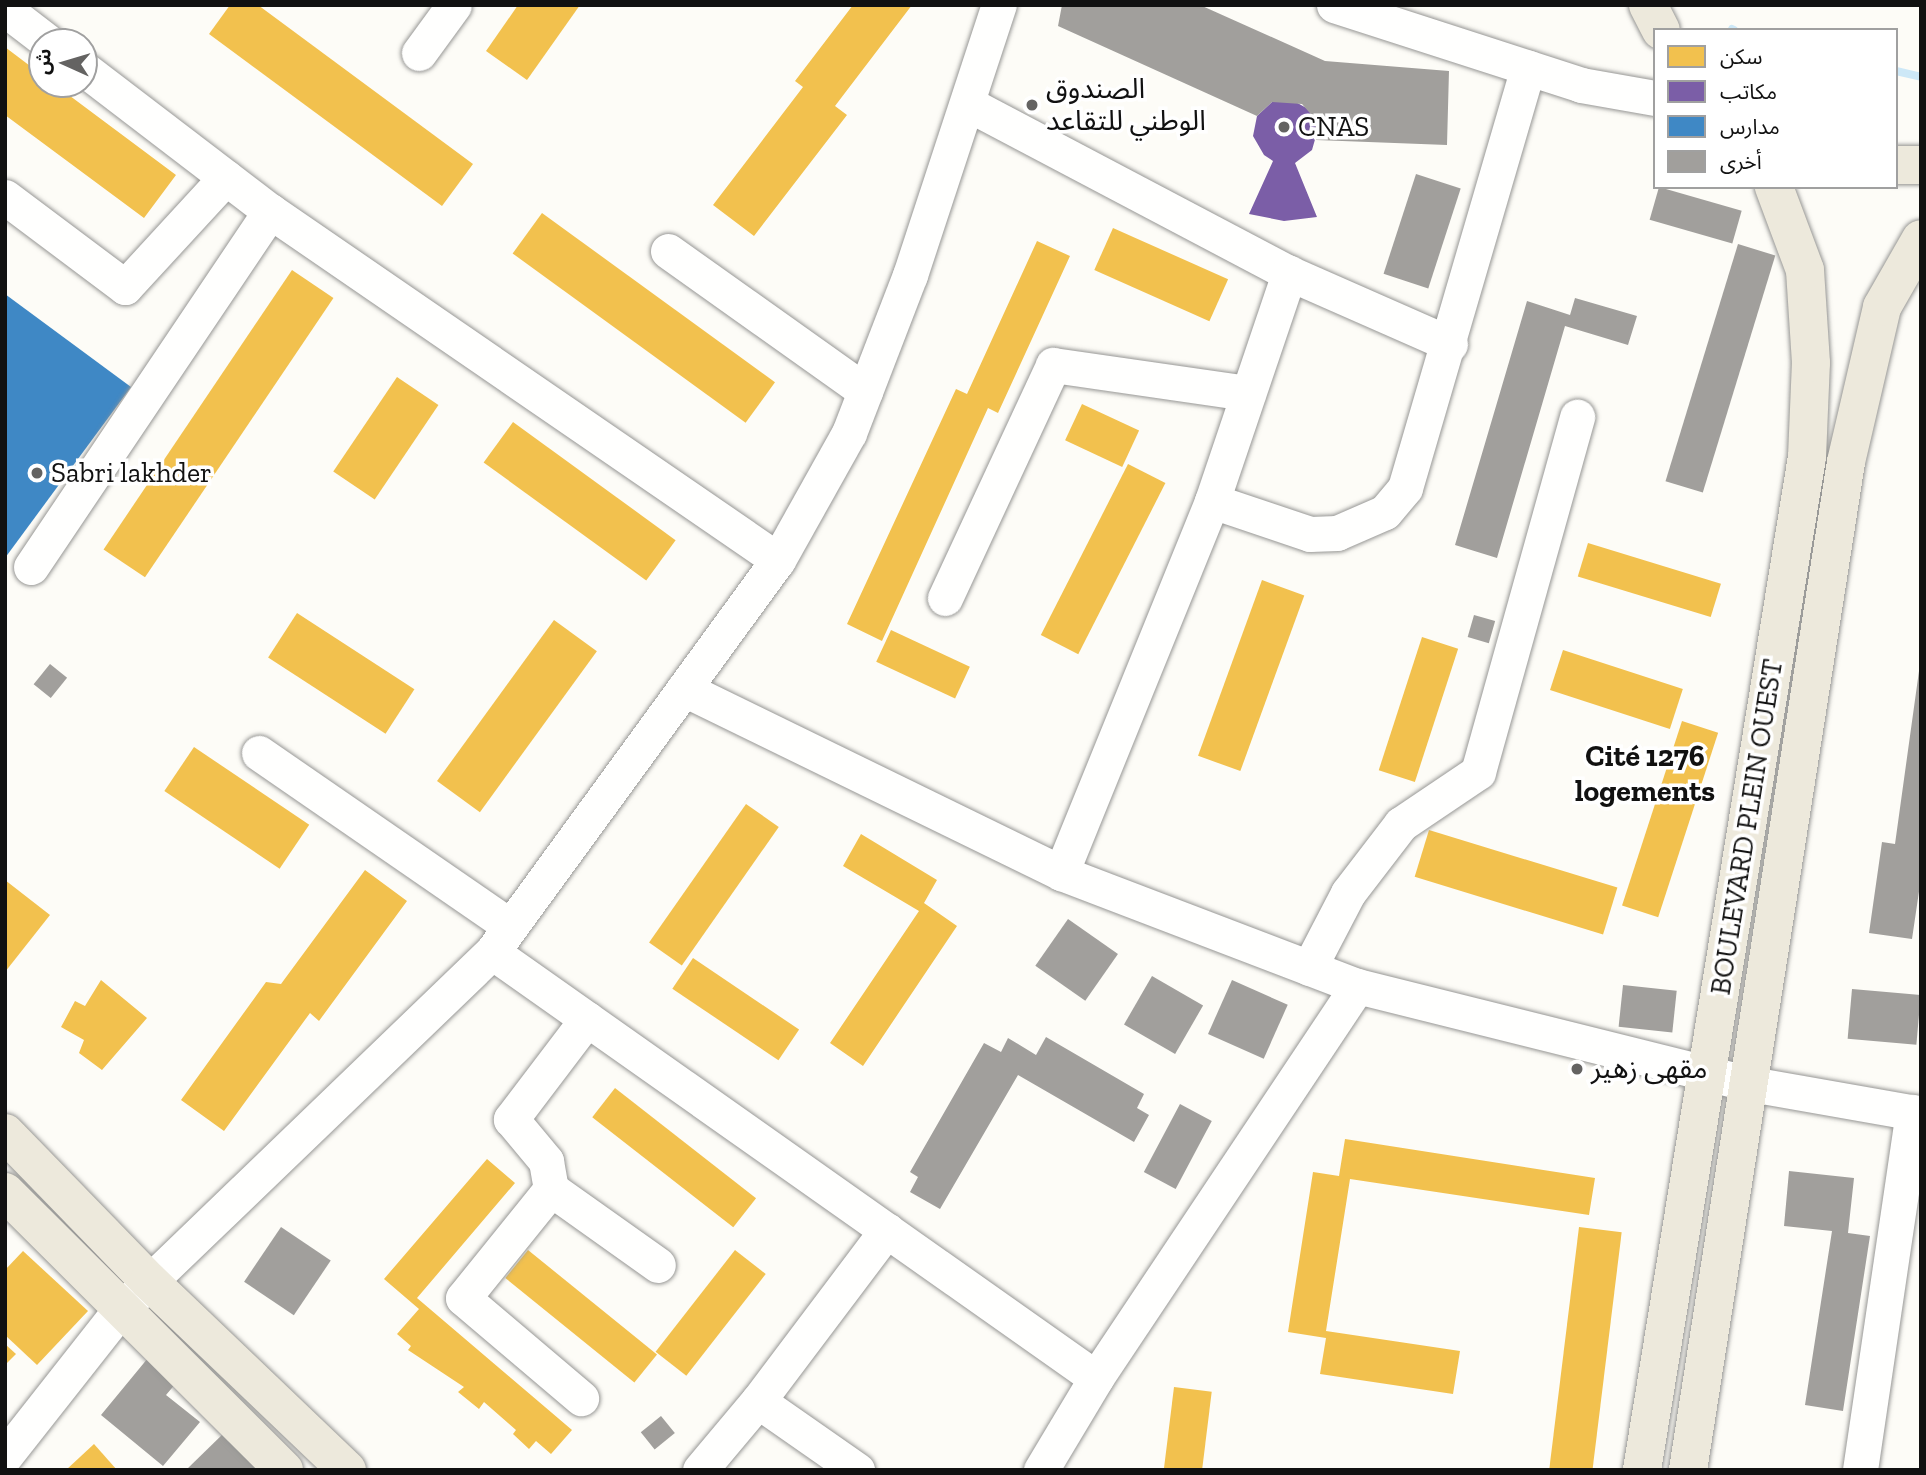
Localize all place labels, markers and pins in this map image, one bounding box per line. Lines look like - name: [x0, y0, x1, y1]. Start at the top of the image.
- place label: الصندوق الوطني للتقاعد: [1046, 72, 1206, 138]
- marker: الصندوق الوطني للتقاعد: [1024, 97, 1040, 113]
- place label: CNAS: [1298, 110, 1369, 144]
- marker: CNAS: [1276, 119, 1292, 135]
- place label: Sabri lakhder: [51, 456, 212, 490]
- marker: Sabri lakhder: [29, 465, 45, 481]
- place label: مقهى زهير: [1591, 1052, 1707, 1086]
- marker: مقهى زهير: [1569, 1061, 1585, 1077]

